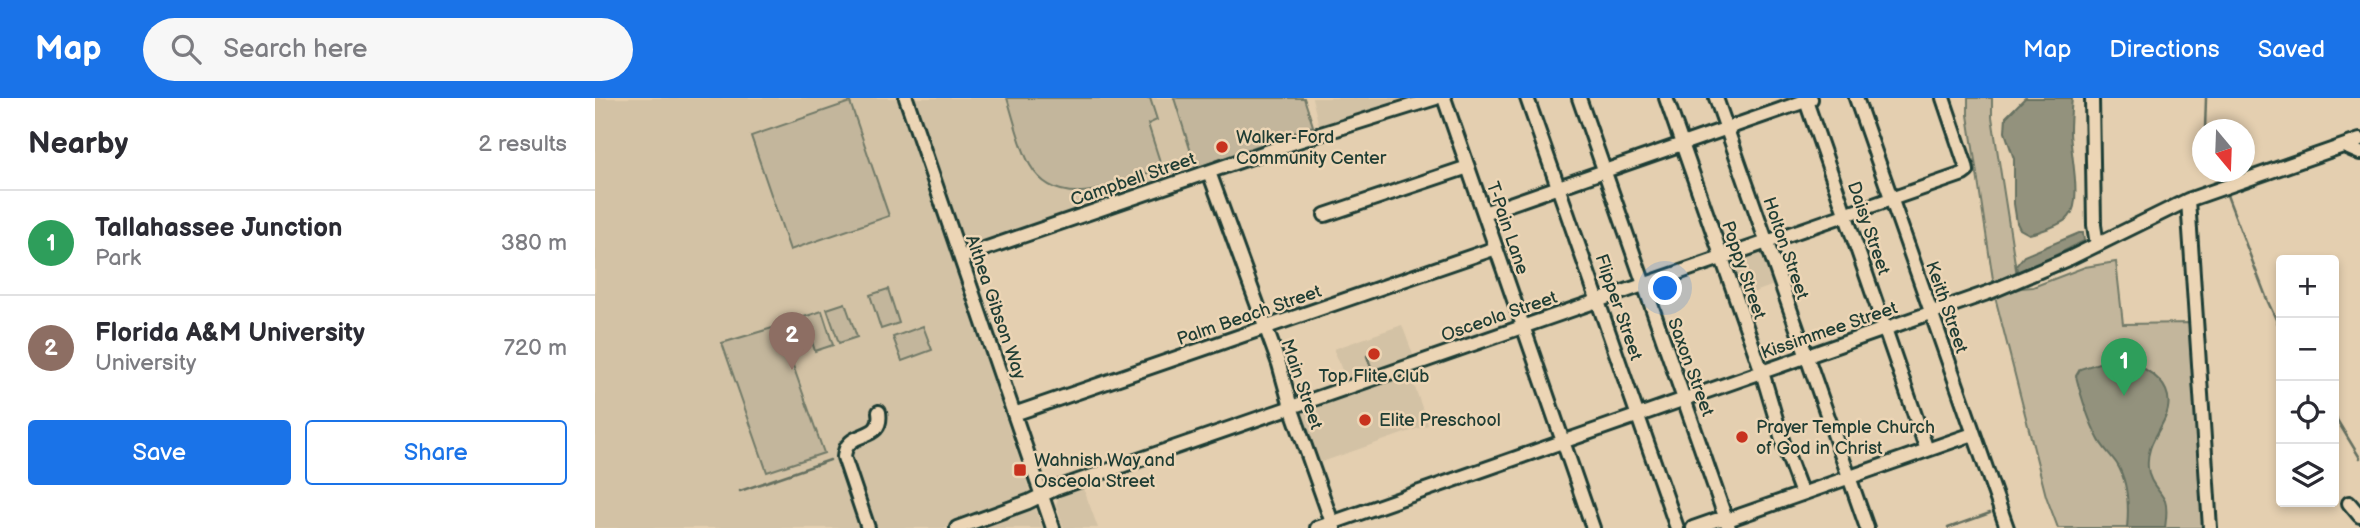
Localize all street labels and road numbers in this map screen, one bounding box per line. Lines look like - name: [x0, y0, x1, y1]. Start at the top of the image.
- street label: Campbell Street: [1068, 148, 1199, 211]
- street label: T-Pain Lane: [1482, 179, 1533, 278]
- street label: Daisy Street: [1843, 179, 1894, 278]
- street label: Holton Street: [1758, 194, 1813, 302]
- street label: Poppy Street: [1717, 218, 1770, 322]
- street label: Althea Gibson Way: [961, 232, 1030, 383]
- street label: Flipper Street: [1591, 251, 1647, 363]
- street label: Keith Street: [1921, 258, 1972, 356]
- street label: Palm Beach Street: [1174, 281, 1325, 350]
- street label: Osceola Street: [1438, 287, 1560, 346]
- street label: Kissimmee Street: [1758, 297, 1901, 364]
- street label: Saxon Street: [1663, 315, 1718, 420]
- street label: Main Street: [1276, 336, 1327, 432]

